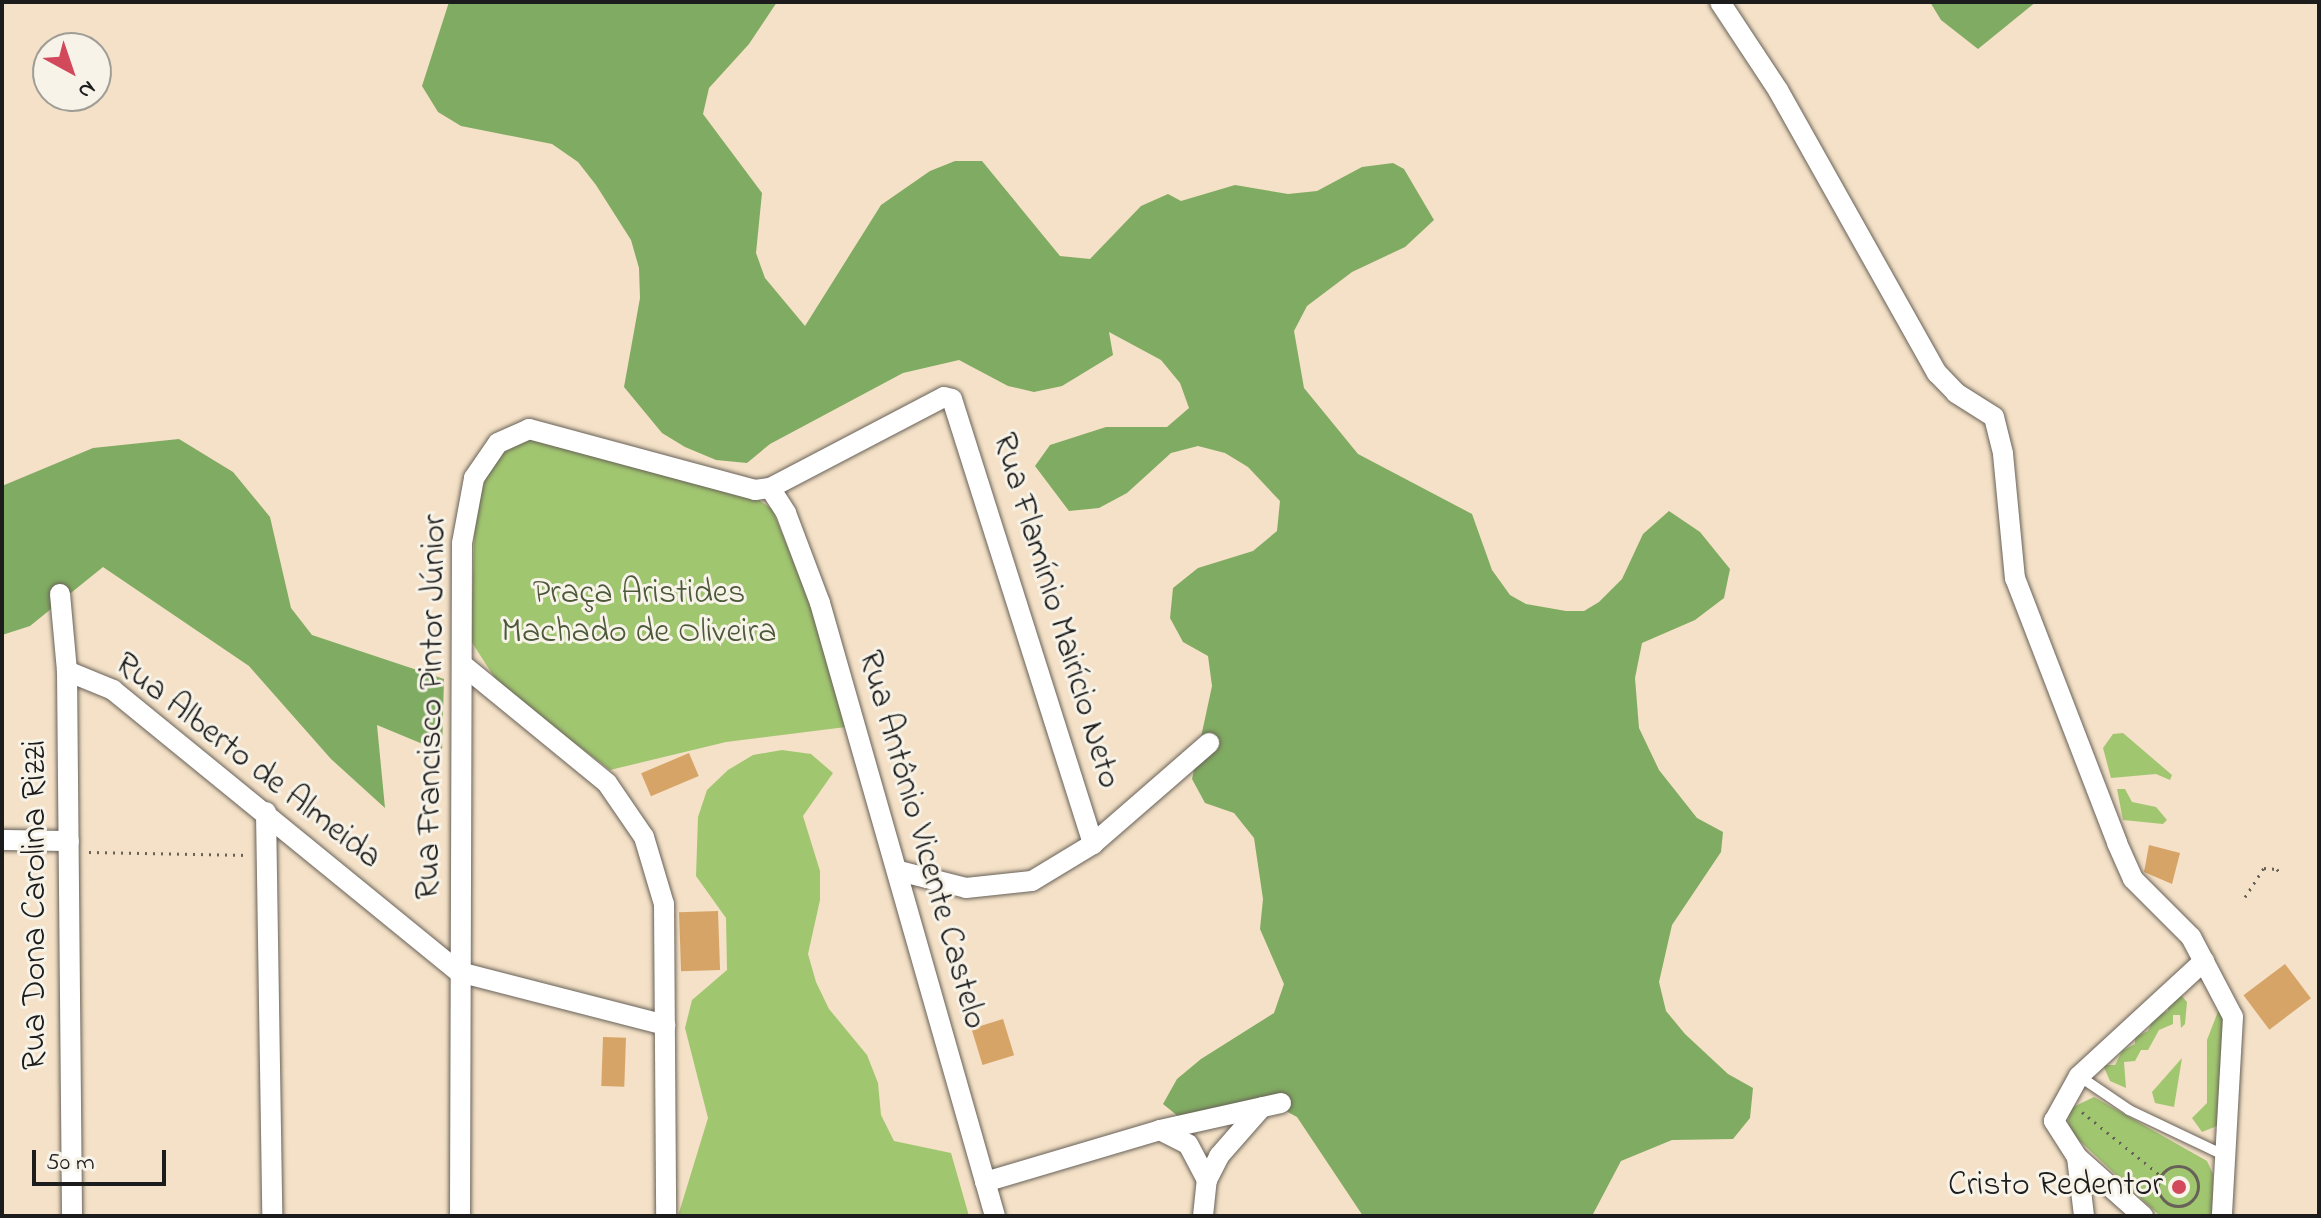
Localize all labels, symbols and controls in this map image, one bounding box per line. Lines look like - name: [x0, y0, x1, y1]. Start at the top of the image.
- north arrow: [32, 32, 112, 112]
- text: N: [70, 72, 102, 106]
- street label: Rua Flamínio Mairício Neto: [982, 429, 1128, 793]
- street label: Rua Francisco Pintor Júnior: [409, 514, 457, 900]
- park label: Praça Aristides Machado de Oliveira: [501, 574, 777, 654]
- street label: Rua Alberto de Almeida: [105, 645, 389, 879]
- street label: Rua Antônio Vicente Castelo: [847, 646, 995, 1034]
- street label: Rua Dona Carolina Rizzi: [17, 740, 57, 1070]
- scale bar: [36, 1134, 170, 1184]
- text: 50 m: [46, 1146, 95, 1181]
- place label: Cristo Redentor: [1948, 1167, 2163, 1207]
- marker: Cristo Redentor: [2170, 1178, 2188, 1196]

